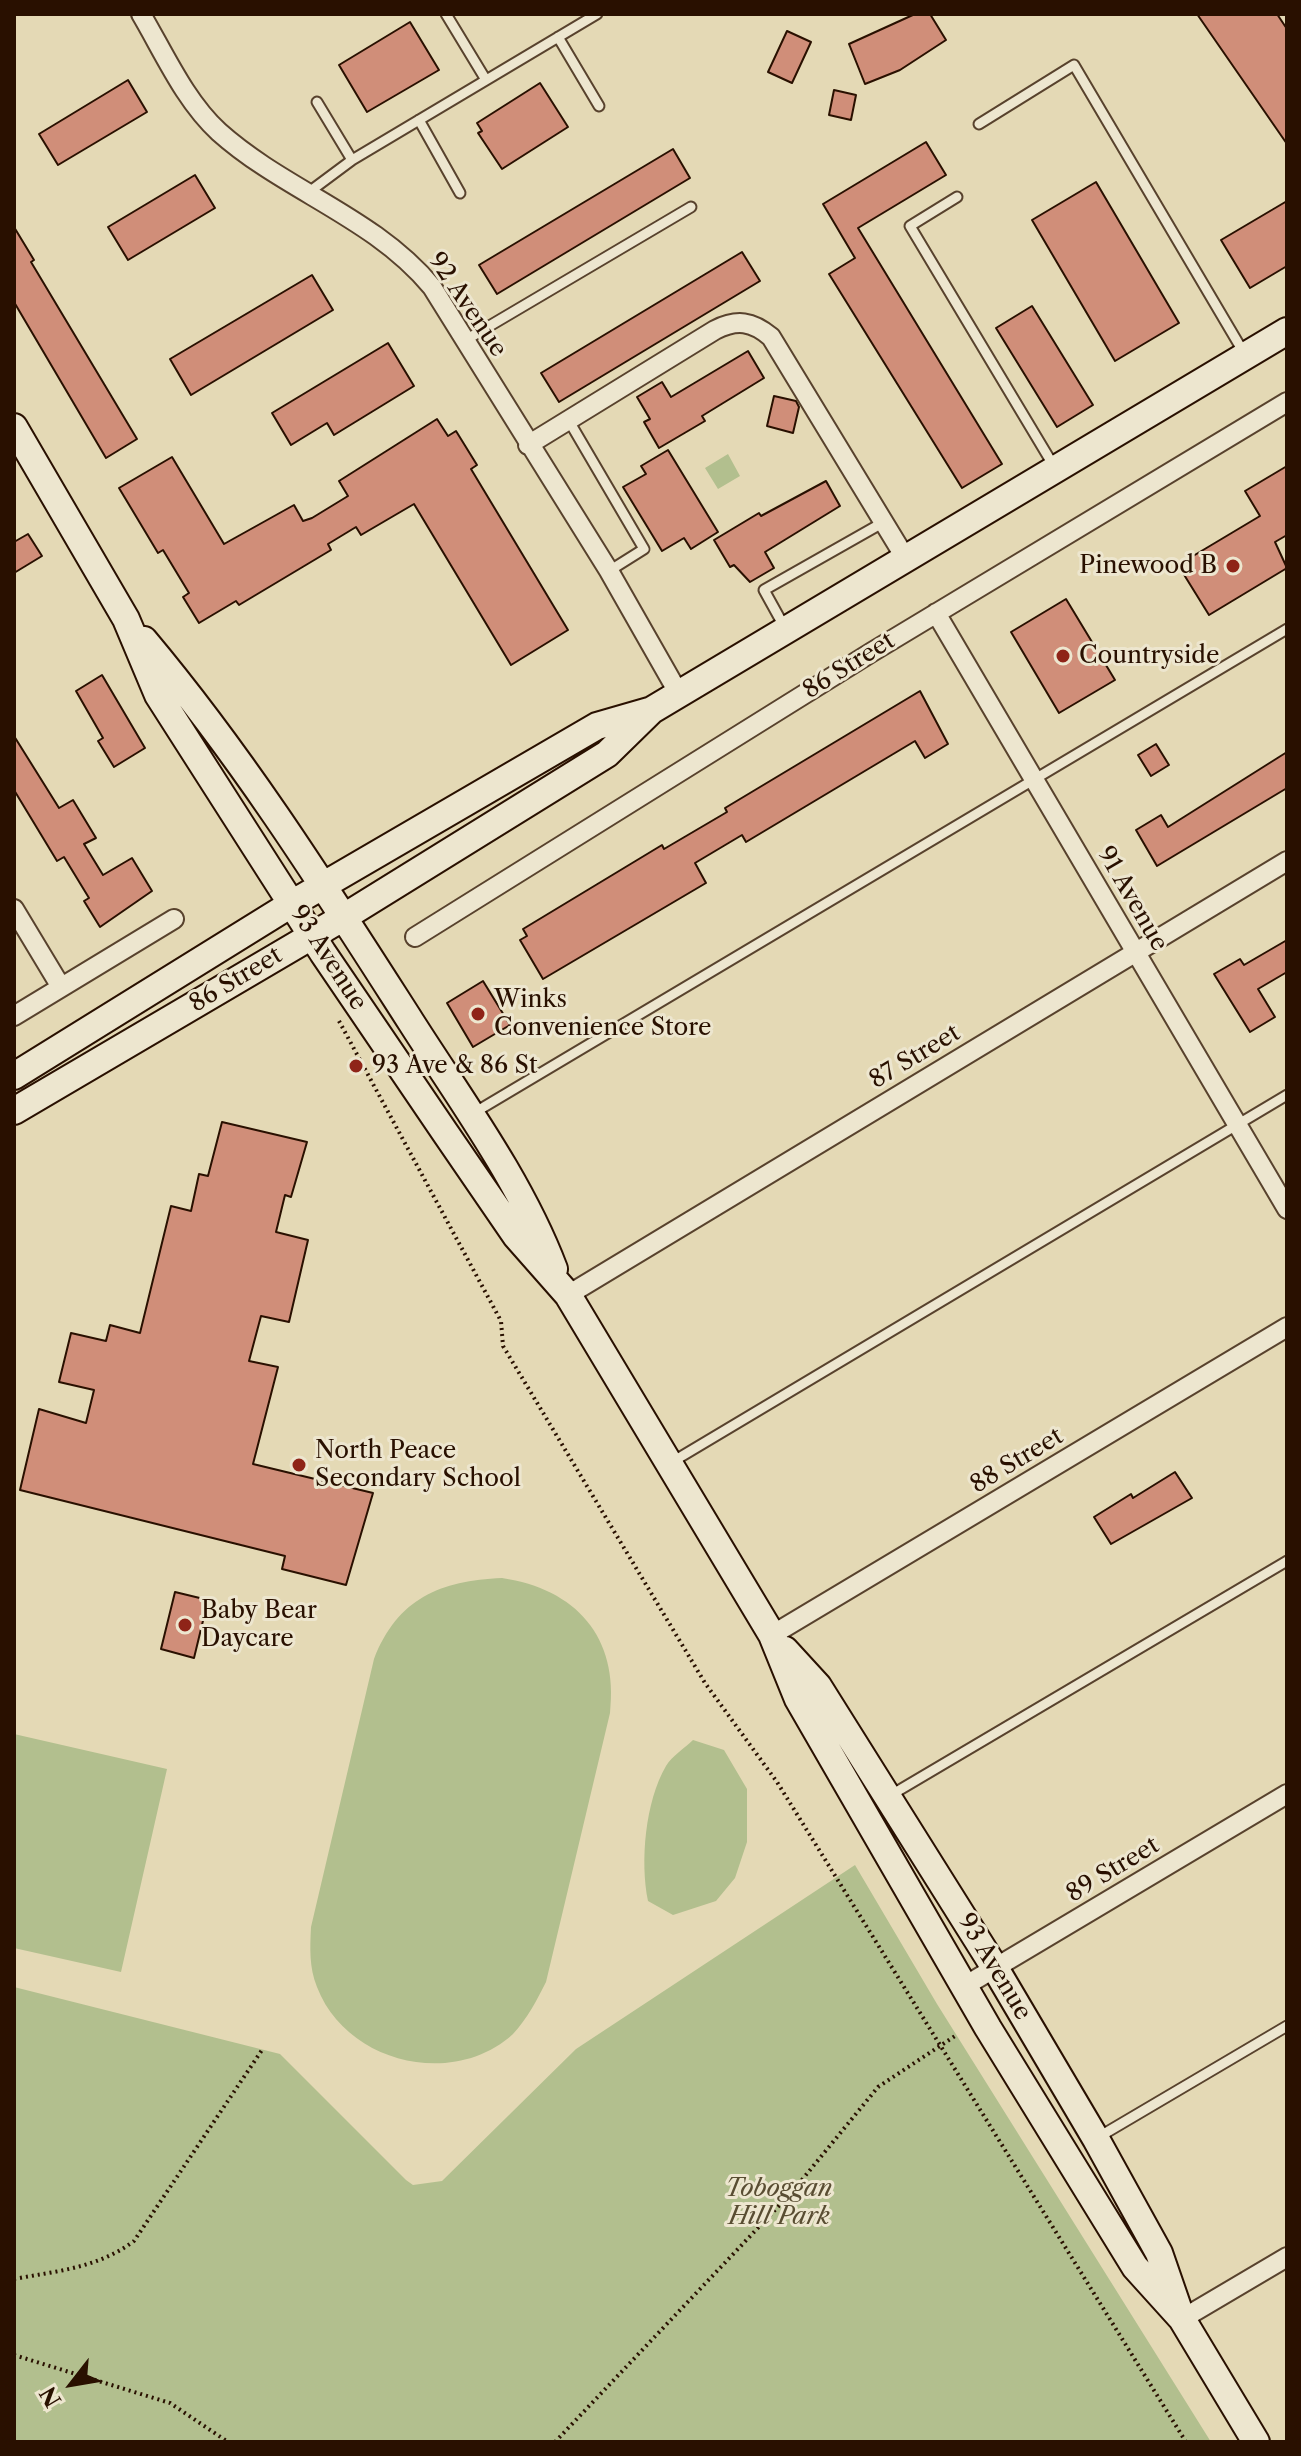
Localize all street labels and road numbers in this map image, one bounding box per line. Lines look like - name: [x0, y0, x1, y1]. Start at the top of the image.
- street label: 92 Avenue: [422, 247, 512, 363]
- street label: 86 Street: [798, 627, 900, 705]
- street label: 91 Avenue: [1091, 842, 1173, 956]
- street label: 93 Avenue: [284, 900, 372, 1016]
- street label: 86 Street: [185, 941, 287, 1019]
- street label: 87 Street: [865, 1019, 965, 1095]
- street label: 88 Street: [966, 1422, 1068, 1500]
- street label: 89 Street: [1062, 1831, 1164, 1909]
- street label: 93 Avenue: [951, 1909, 1037, 2025]

